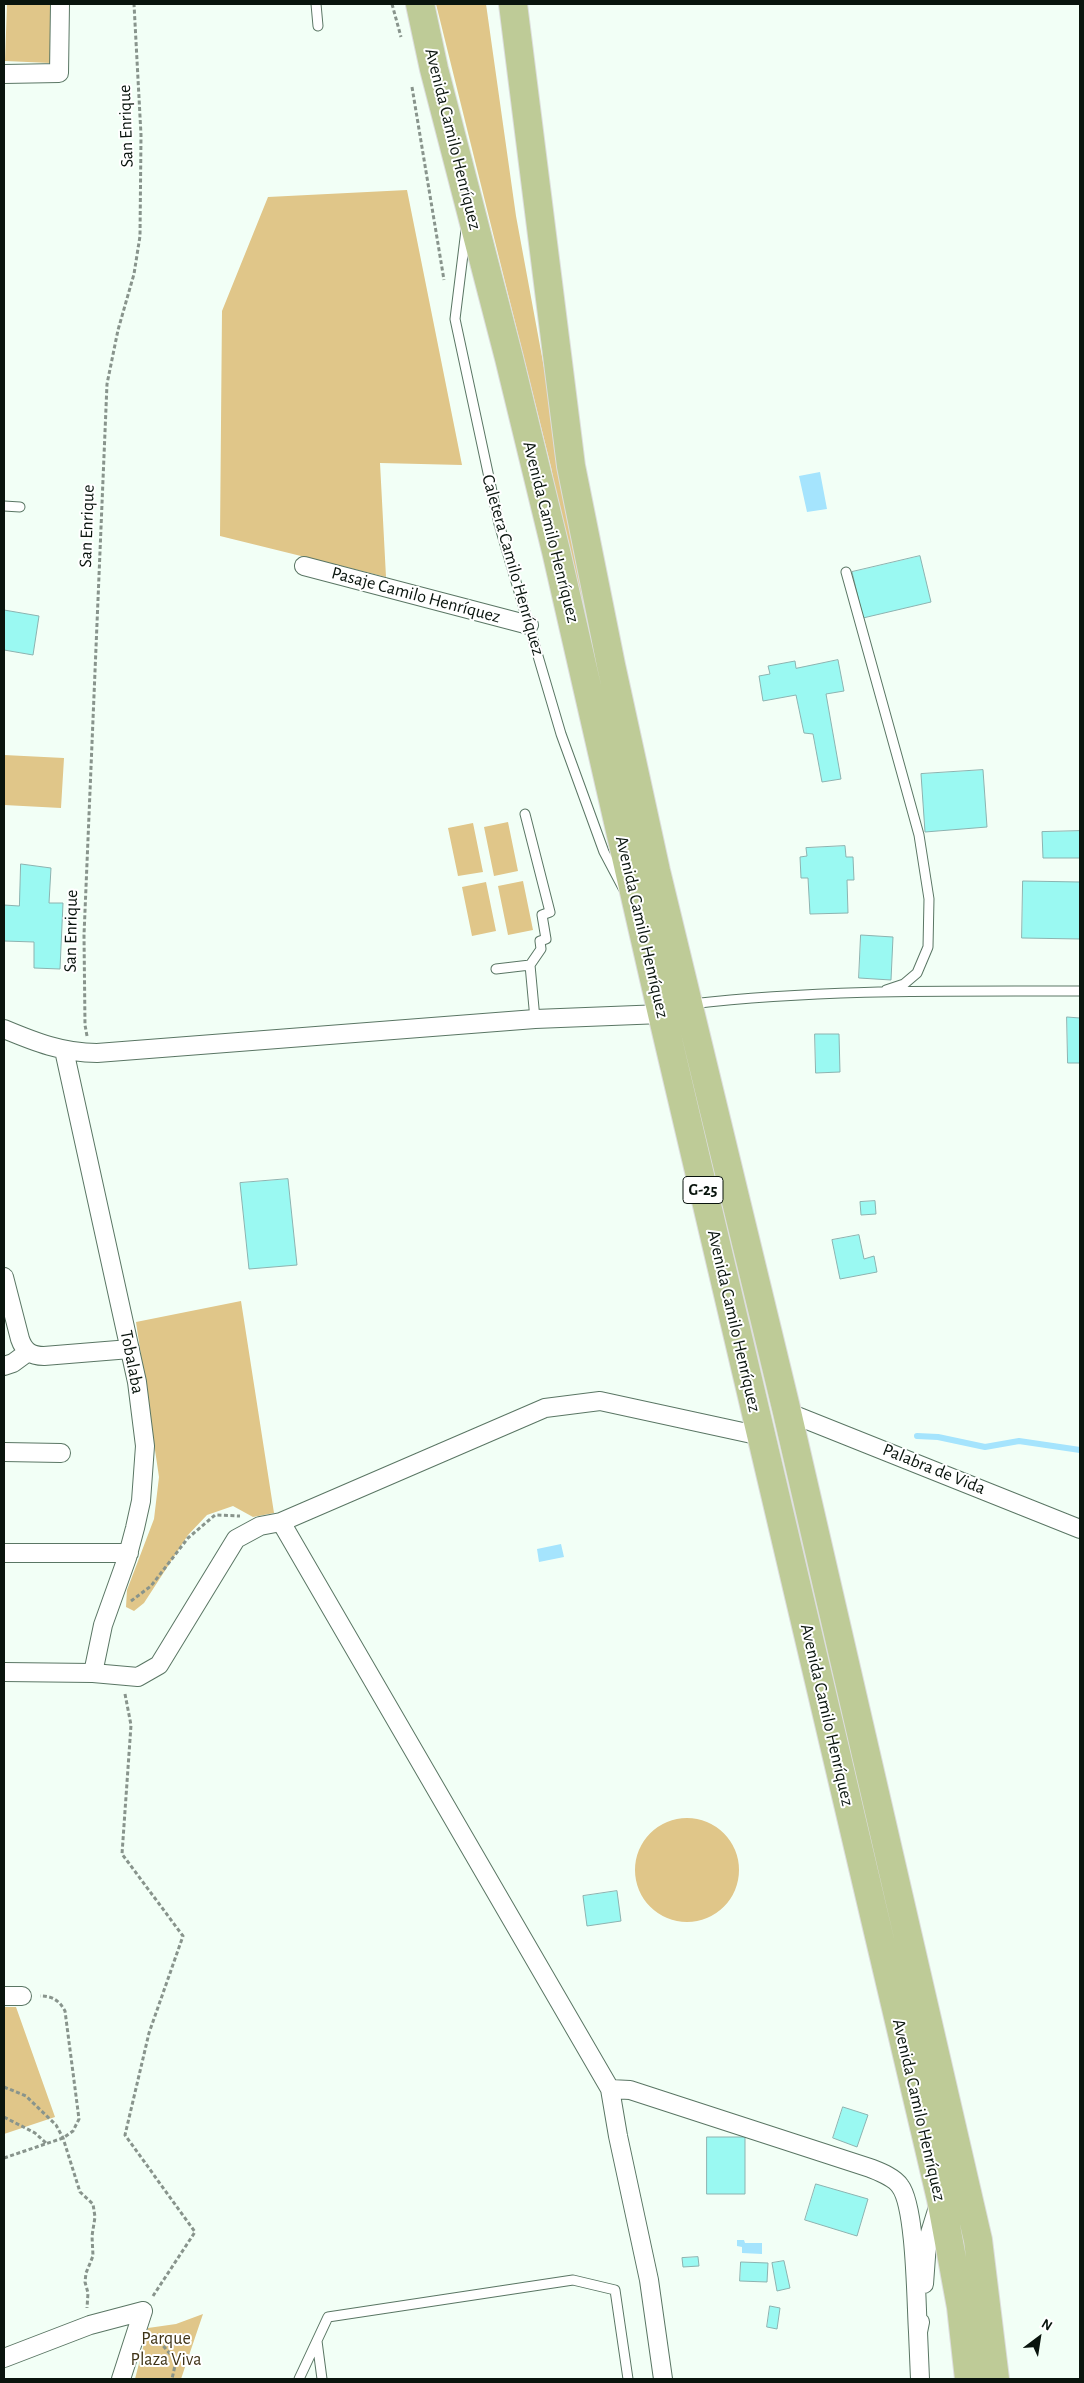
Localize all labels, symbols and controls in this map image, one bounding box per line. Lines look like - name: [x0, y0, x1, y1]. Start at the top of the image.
- street label: Avenida Camilo Henríquez: [420, 46, 486, 232]
- street label: San Enrique: [114, 84, 138, 168]
- street label: Avenida Camilo Henríquez: [518, 439, 584, 625]
- street label: Caletera Camilo Henríquez: [477, 472, 549, 658]
- street label: San Enrique: [75, 484, 99, 568]
- street label: Pasaje Camilo Henríquez: [329, 562, 503, 628]
- street label: Avenida Camilo Henríquez: [611, 834, 673, 1020]
- street label: San Enrique: [59, 889, 83, 973]
- road number: G-25: [683, 1176, 723, 1204]
- street label: Avenida Camilo Henríquez: [703, 1228, 765, 1414]
- street label: Tobalaba: [115, 1328, 149, 1396]
- street label: Palabra de Vida: [880, 1439, 988, 1499]
- street label: Avenida Camilo Henríquez: [796, 1622, 858, 1808]
- street label: Avenida Camilo Henríquez: [888, 2017, 950, 2203]
- north arrow: [1014, 2313, 1064, 2363]
- text: N: [1039, 2317, 1054, 2334]
- park label: Parque Plaza Viva: [131, 2328, 201, 2370]

